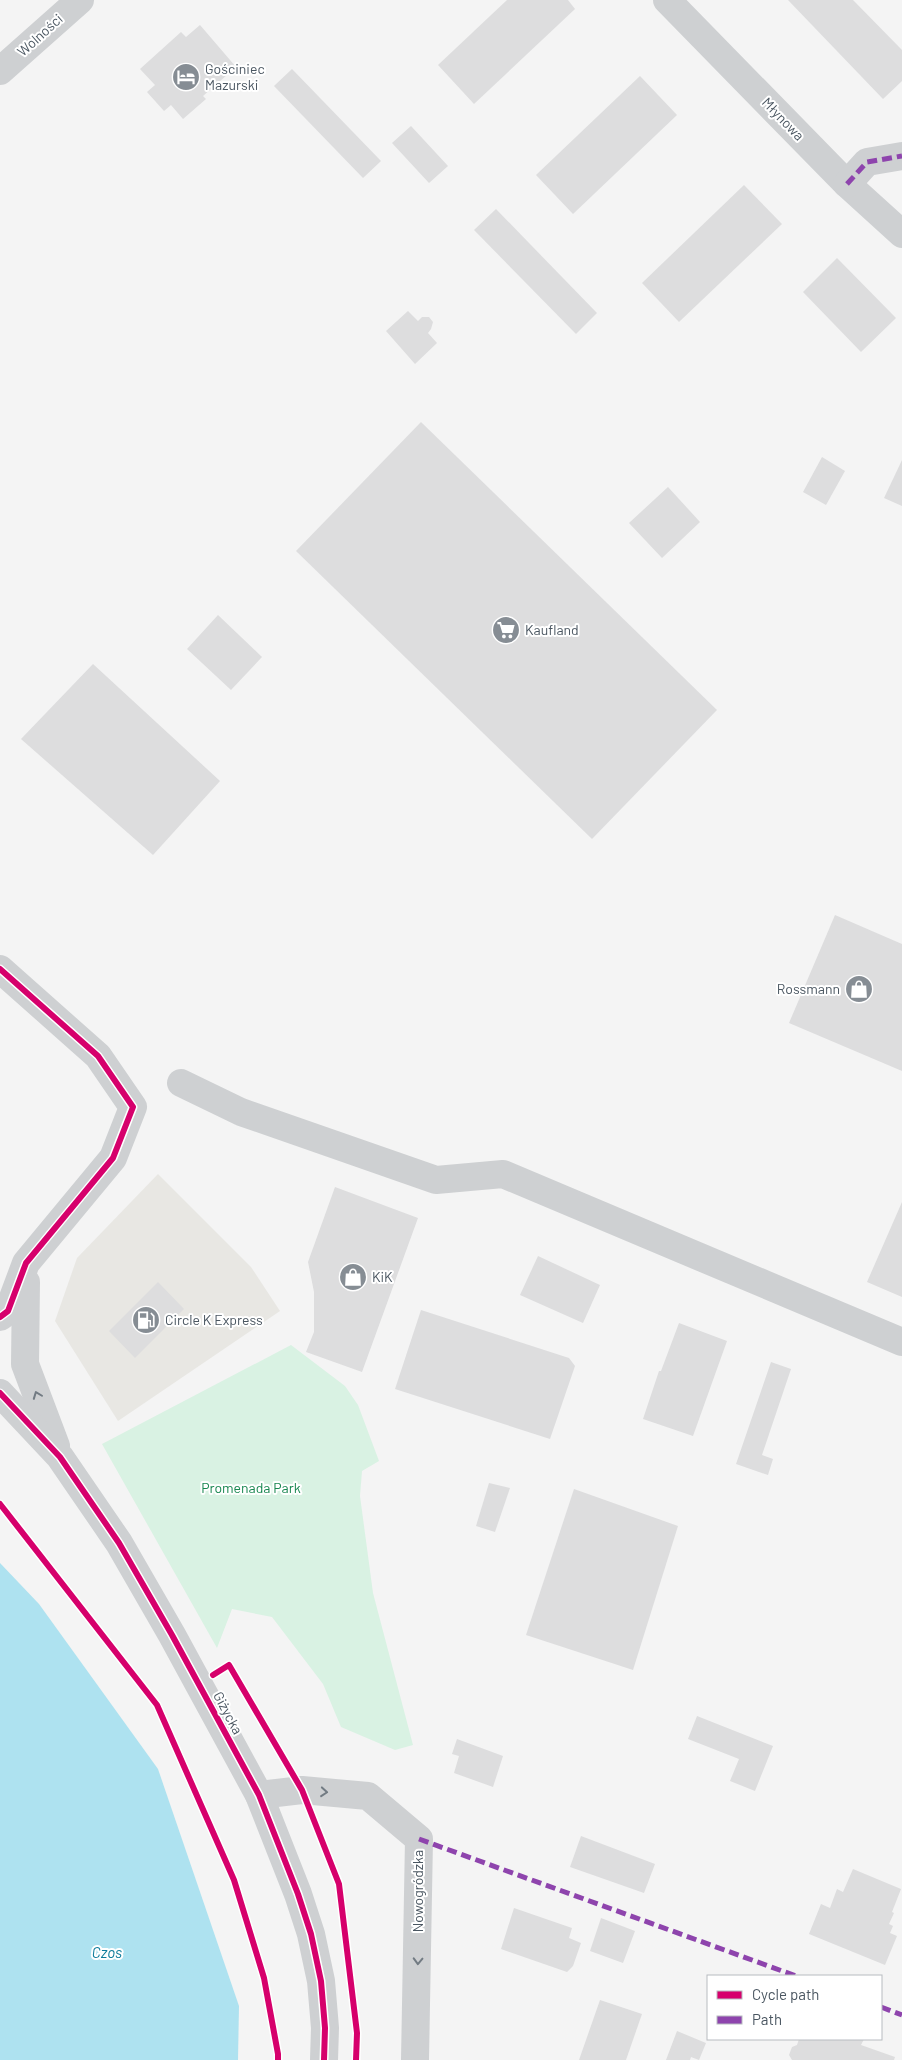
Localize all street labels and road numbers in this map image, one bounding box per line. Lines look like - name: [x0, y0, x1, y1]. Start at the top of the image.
- street label: Wolności: [13, 10, 66, 59]
- street label: Młynowa: [759, 94, 808, 144]
- street label: Giżycka: [210, 1689, 247, 1737]
- street label: Nowogródzka: [409, 1850, 426, 1932]

